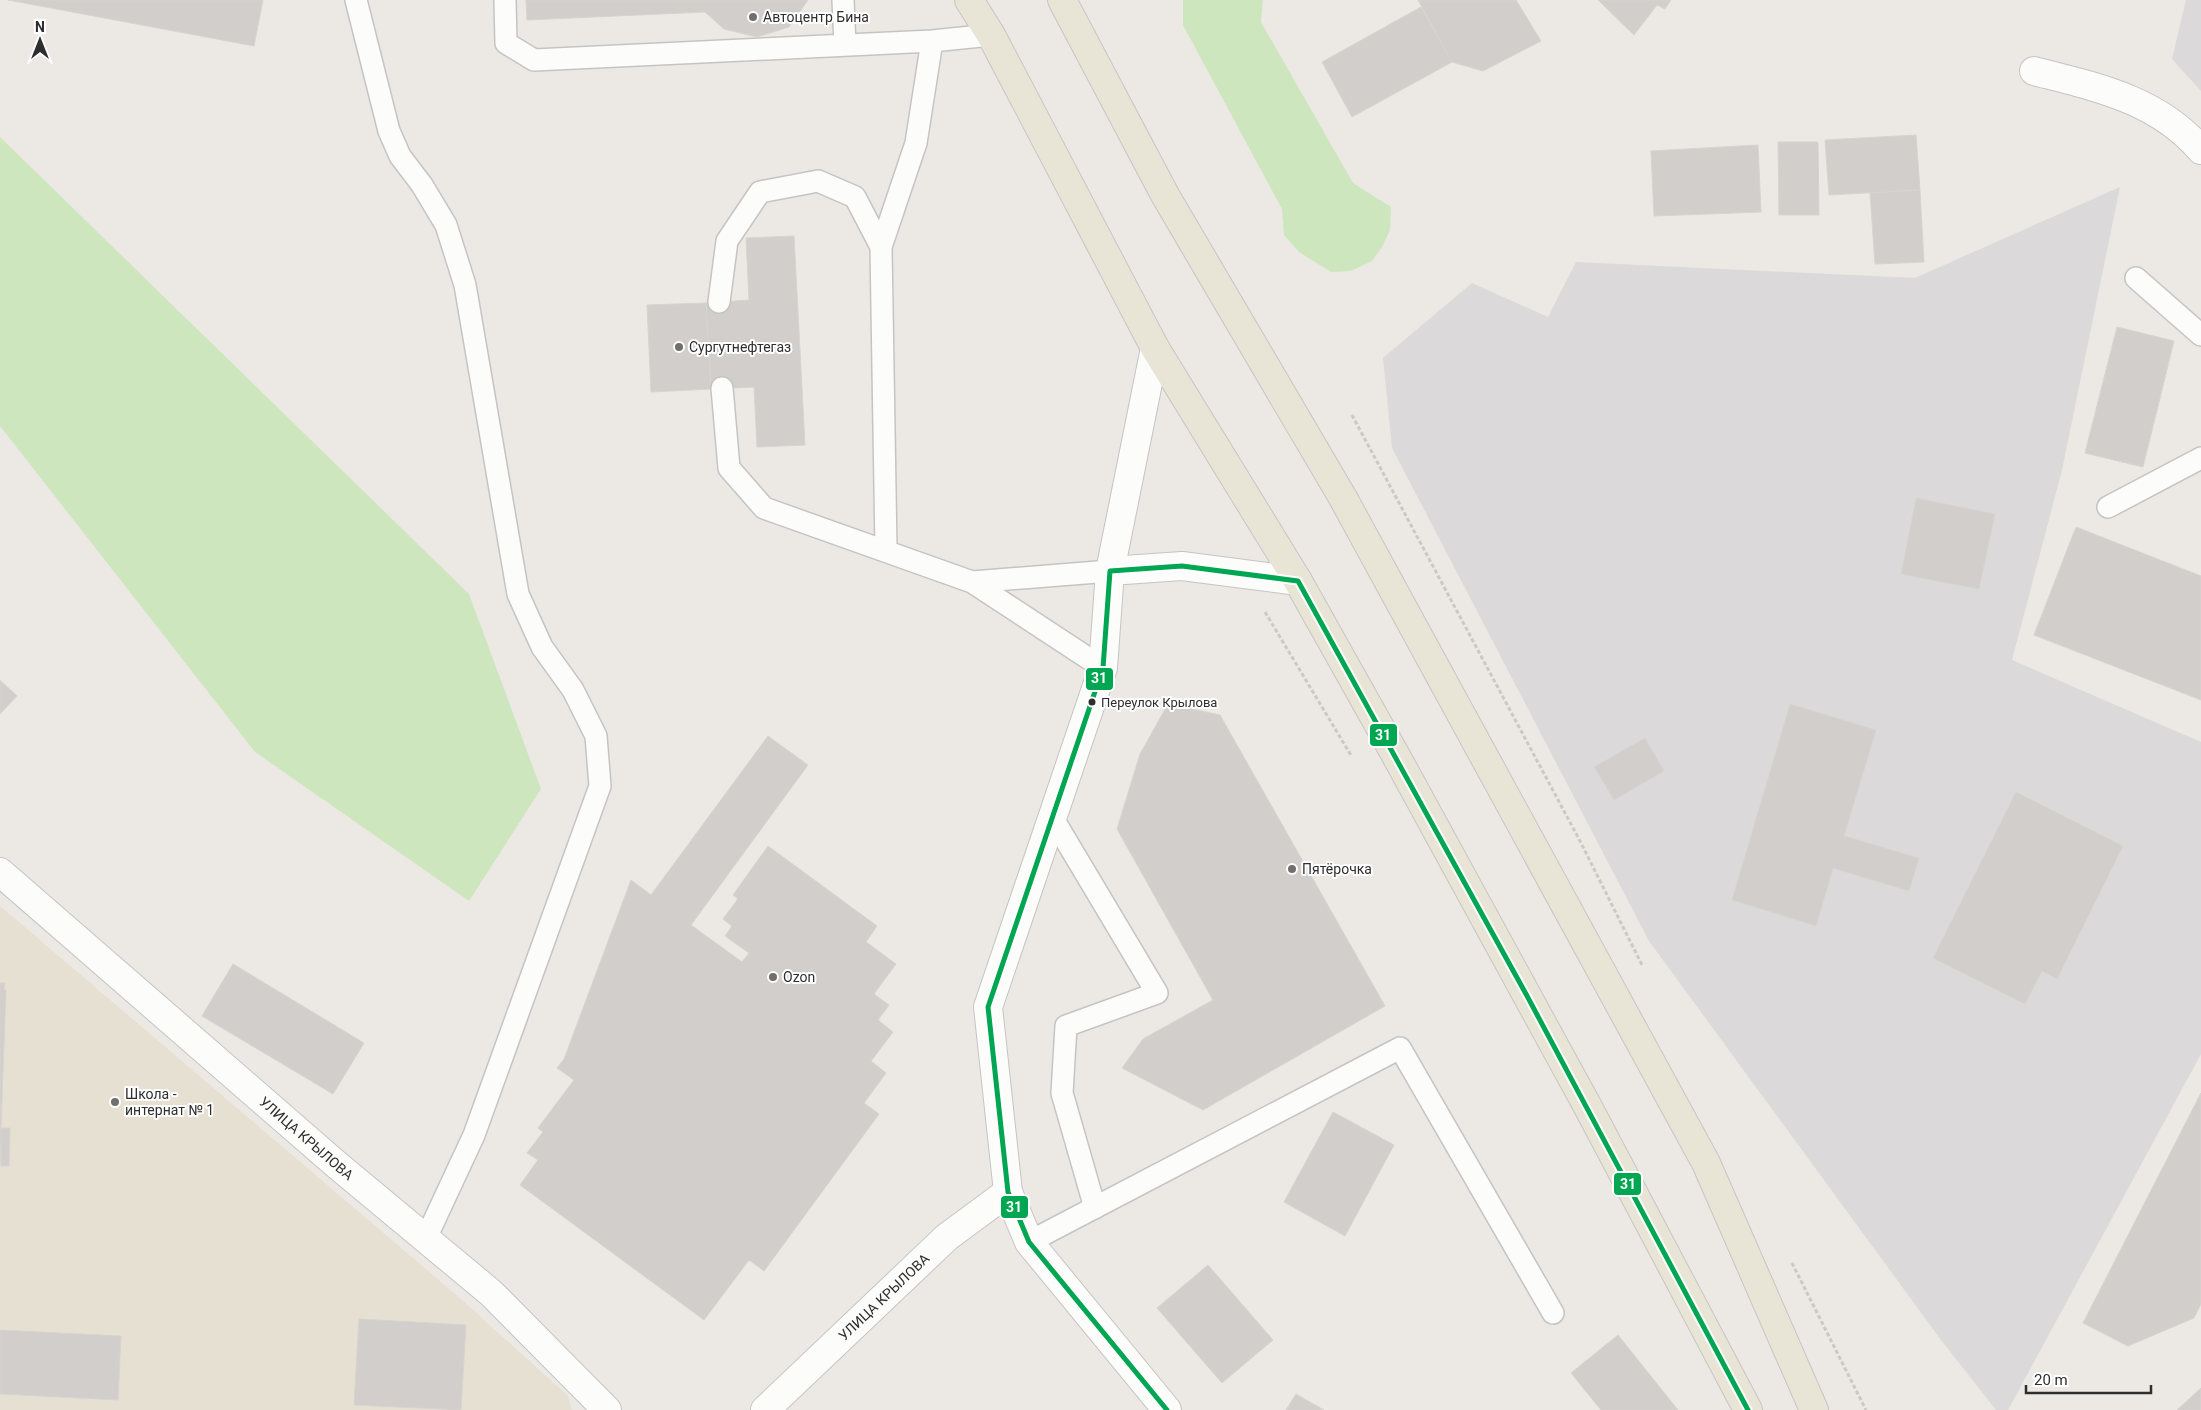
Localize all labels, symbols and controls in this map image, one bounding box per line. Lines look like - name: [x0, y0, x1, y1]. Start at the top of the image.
- place label: Автоцентр Бина: [763, 9, 869, 25]
- marker: Автоцентр Бина: [747, 11, 759, 23]
- north arrow: [15, 15, 65, 65]
- text: N: [35, 19, 45, 35]
- place label: Сургутнефтегаз: [689, 339, 791, 355]
- marker: Сургутнефтегаз: [673, 341, 685, 353]
- line badge: 31: [1085, 667, 1114, 691]
- text: 31: [1091, 670, 1107, 686]
- place label: Переулок Крылова: [1101, 695, 1217, 710]
- marker: Переулок Крылова: [1087, 697, 1097, 707]
- line badge: 31: [1369, 723, 1398, 747]
- text: 31: [1375, 727, 1391, 743]
- place label: Пятёрочка: [1302, 861, 1372, 877]
- marker: Пятёрочка: [1286, 863, 1298, 875]
- place label: Ozon: [783, 969, 815, 985]
- marker: Ozon: [767, 971, 779, 983]
- place label: Школа - интернат № 1: [125, 1086, 214, 1118]
- street label: УЛИЦА КРЫЛОВА: [256, 1093, 357, 1183]
- marker: Школа - интернат № 1: [109, 1096, 121, 1108]
- line badge: 31: [1613, 1172, 1642, 1196]
- text: 31: [1620, 1176, 1636, 1192]
- line badge: 31: [1000, 1195, 1029, 1219]
- text: 31: [1006, 1199, 1022, 1215]
- street label: УЛИЦА КРЫЛОВА: [835, 1250, 932, 1344]
- scale bar: [2026, 1362, 2151, 1394]
- text: 20 m: [2034, 1371, 2068, 1389]

